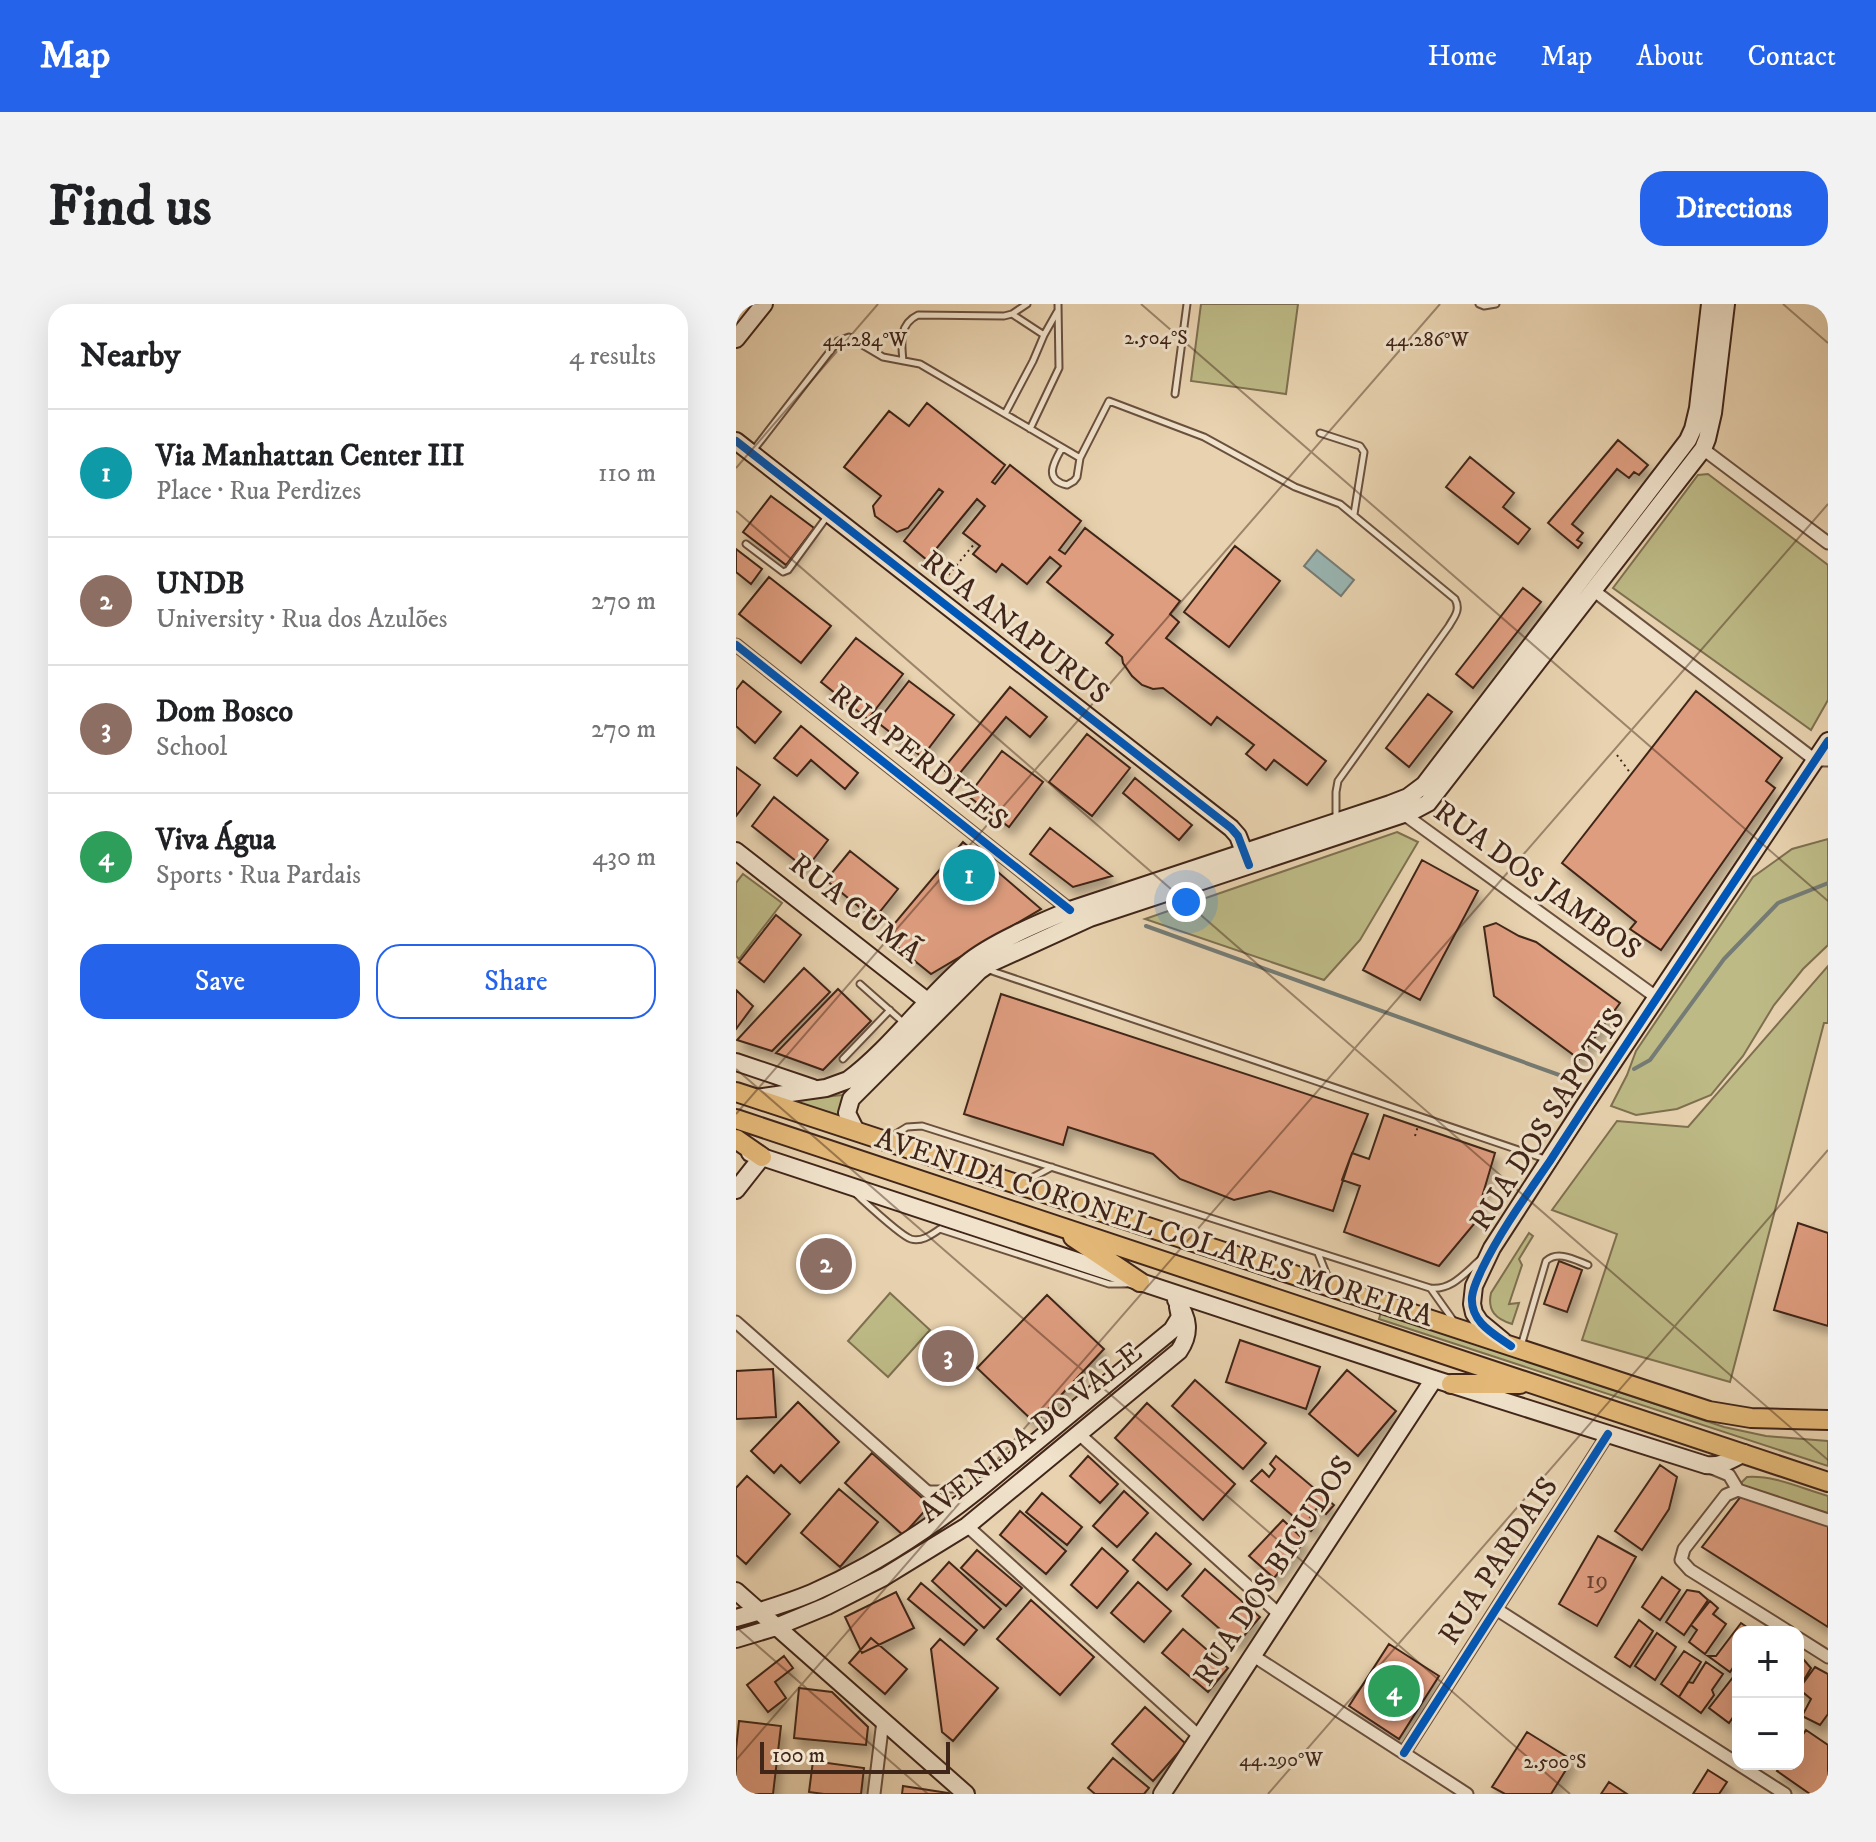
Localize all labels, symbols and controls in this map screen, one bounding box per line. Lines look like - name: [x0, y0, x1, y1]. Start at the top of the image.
- text: Map: [40, 32, 110, 80]
- text: Home: [1428, 39, 1497, 74]
- text: Map: [1541, 39, 1592, 74]
- text: About: [1636, 39, 1703, 74]
- text: Contact: [1747, 39, 1836, 74]
- button: Directions: [1640, 171, 1828, 246]
- text: Find us: [48, 173, 212, 243]
- text: 2.504°S: [1124, 326, 1188, 351]
- text: 44.284°W: [823, 328, 908, 353]
- text: 44.286°W: [1385, 328, 1469, 353]
- text: Nearby: [80, 335, 181, 377]
- text: 4 results: [569, 340, 656, 373]
- text: Via Manhattan Center III: [156, 438, 465, 475]
- text: 1: [101, 457, 111, 490]
- text: 110 m: [598, 457, 656, 490]
- text: Place · Rua Perdizes: [156, 475, 361, 508]
- street label: RUA ANAPURUS: [914, 543, 1116, 713]
- text: UNDB: [156, 566, 245, 603]
- text: 2: [100, 585, 112, 618]
- text: 270 m: [591, 585, 656, 618]
- text: University · Rua dos Azulões: [156, 603, 448, 636]
- street label: RUA PERDIZES: [821, 677, 1015, 839]
- text: Dom Bosco: [156, 694, 293, 731]
- text: 3: [101, 713, 111, 746]
- text: 270 m: [591, 713, 656, 746]
- text: School: [156, 731, 227, 764]
- street label: RUA DOS JAMBOS: [1426, 793, 1648, 969]
- text: Viva Água: [156, 822, 276, 859]
- text: 4: [99, 841, 113, 874]
- text: 430 m: [592, 841, 656, 874]
- street label: RUA CUMÃ: [782, 844, 930, 972]
- pin: 1: [943, 845, 995, 905]
- text: Sports · Rua Pardais: [156, 859, 361, 892]
- your location: [1166, 882, 1206, 922]
- button: Save: [80, 944, 360, 1019]
- button: Share: [376, 944, 656, 1019]
- street label: RUA DOS SAPOTIS: [1462, 1002, 1634, 1238]
- street label: AVENIDA CORONEL COLARES MOREIRA: [870, 1120, 1439, 1336]
- pin: 2: [800, 1234, 852, 1294]
- pin: 3: [922, 1326, 974, 1386]
- street label: AVENIDA DO VALE: [912, 1334, 1150, 1532]
- street label: RUA DOS BICUDOS: [1186, 1449, 1362, 1693]
- street label: RUA PARDAIS: [1431, 1470, 1567, 1652]
- house number: 19: [1586, 1564, 1608, 1597]
- map controls: [1732, 1626, 1804, 1770]
- button: +: [1732, 1626, 1804, 1698]
- pin: 4: [1368, 1661, 1420, 1721]
- button: −: [1732, 1698, 1804, 1770]
- scale bar: [760, 1738, 950, 1774]
- text: 100 m: [772, 1742, 825, 1769]
- text: 44.290°W: [1239, 1748, 1323, 1773]
- text: 2.500°S: [1524, 1750, 1586, 1775]

